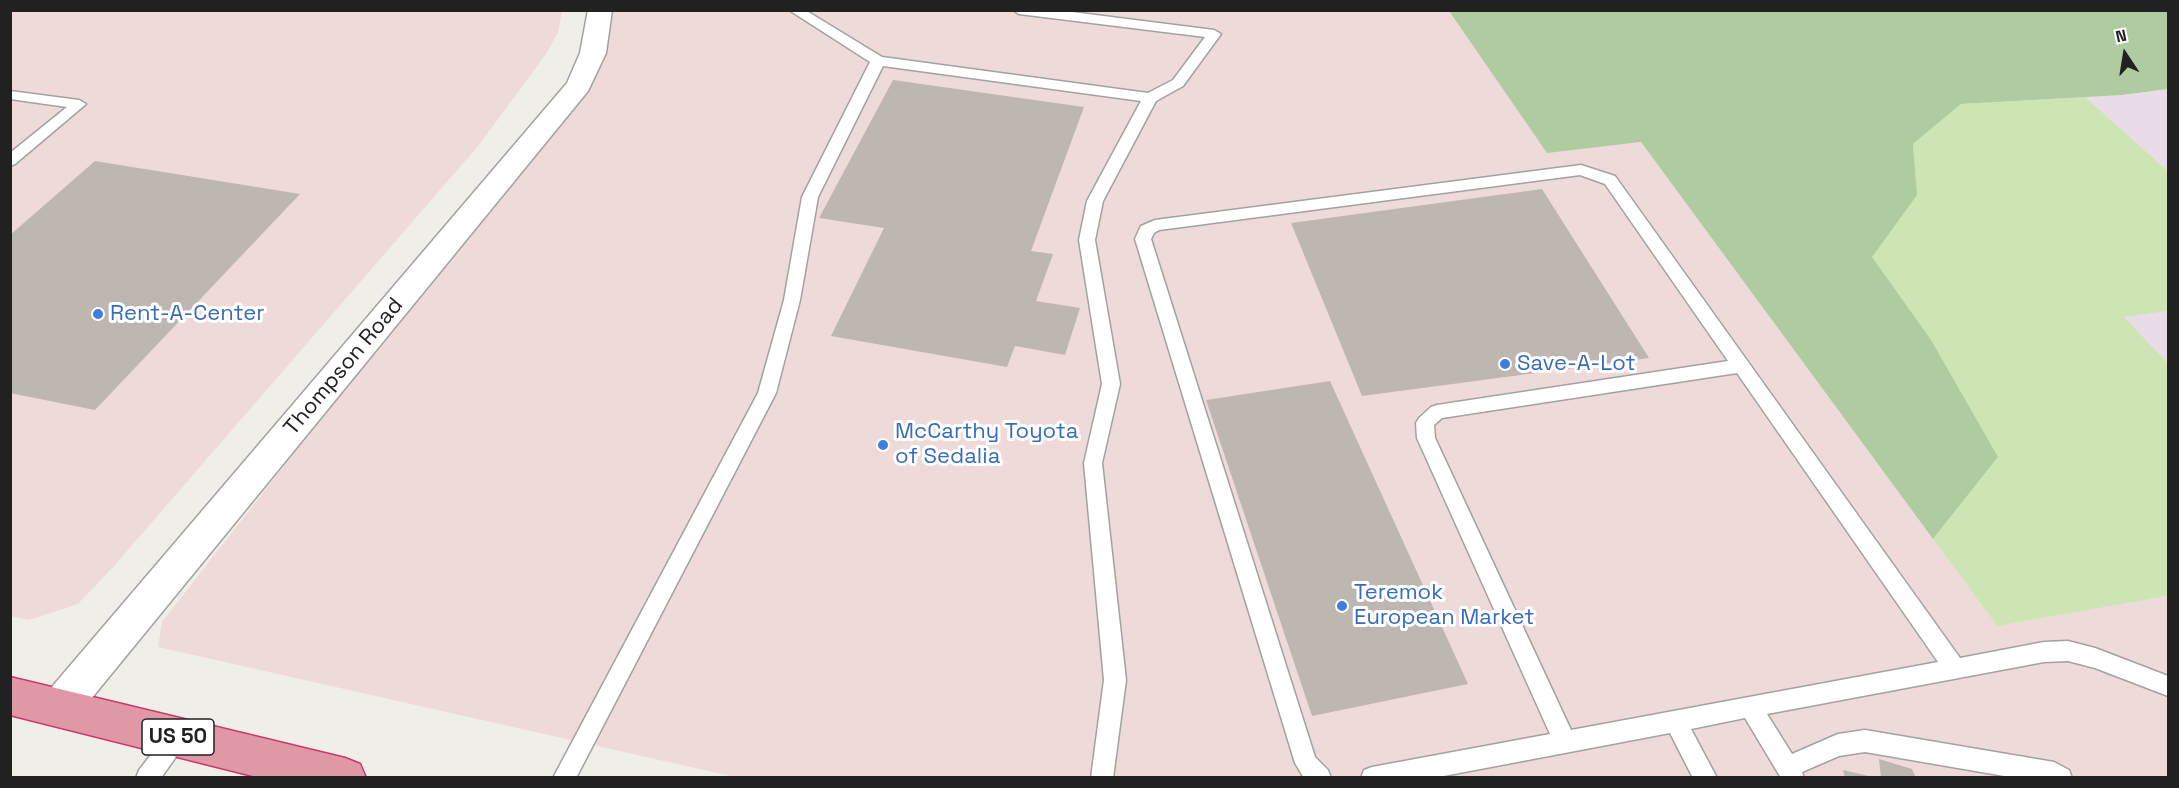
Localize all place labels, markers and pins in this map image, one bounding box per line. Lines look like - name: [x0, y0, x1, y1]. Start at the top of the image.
- place label: Rent-A-Center: [110, 301, 265, 327]
- marker: Rent-A-Center: [91, 307, 105, 321]
- place label: Save-A-Lot: [1517, 351, 1636, 377]
- marker: Save-A-Lot: [1498, 357, 1512, 371]
- place label: McCarthy Toyota of Sedalia: [895, 419, 1078, 470]
- marker: McCarthy Toyota of Sedalia: [876, 438, 890, 452]
- place label: Teremok European Market: [1354, 580, 1534, 632]
- marker: Teremok European Market: [1335, 599, 1349, 613]

